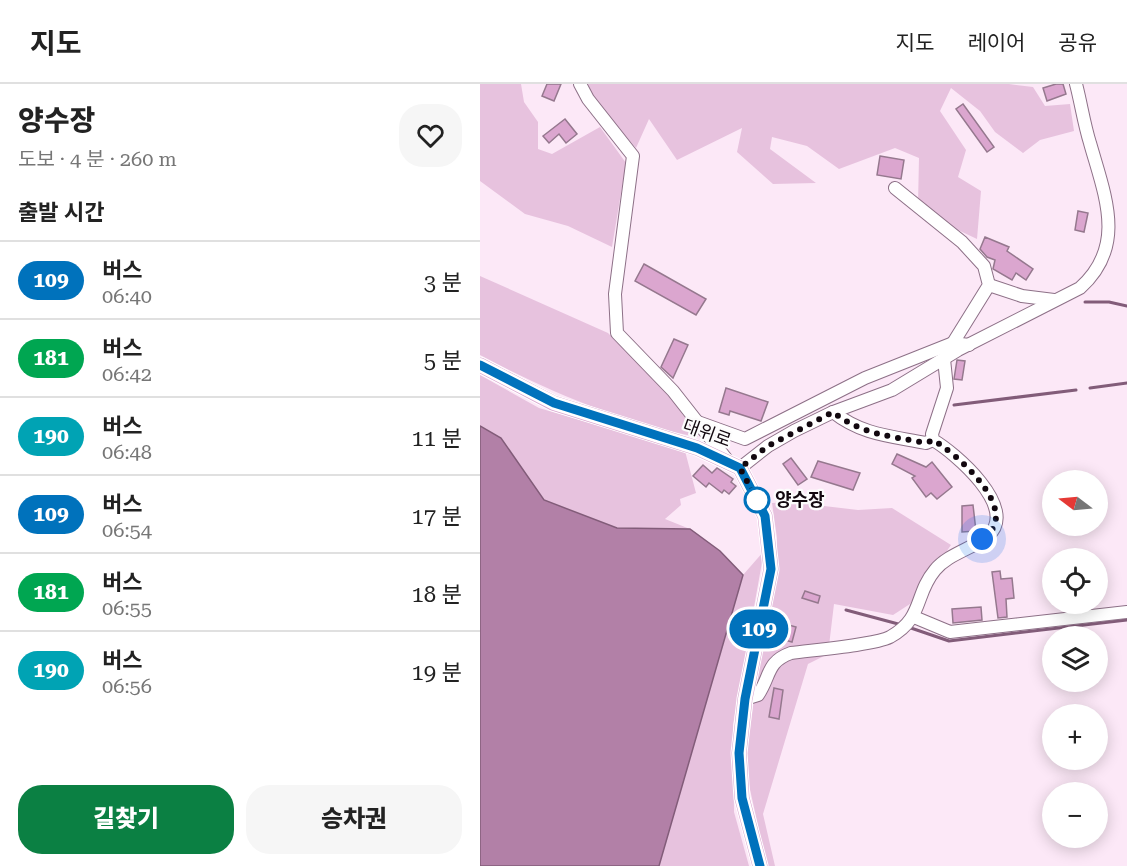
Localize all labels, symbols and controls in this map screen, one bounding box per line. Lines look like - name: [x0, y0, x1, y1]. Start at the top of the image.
- text: 지도: [30, 27, 82, 60]
- text: 지도: [896, 31, 934, 55]
- text: 레이어: [967, 31, 1025, 55]
- text: 공유: [1058, 31, 1097, 55]
- text: 양수장: [18, 104, 95, 137]
- button: heart: [399, 104, 462, 167]
- text: 도보 · 4 분 · 260 m: [18, 147, 177, 171]
- text: 출발 시간: [18, 200, 105, 225]
- text: 버스: [102, 258, 142, 283]
- text: 109: [33, 268, 69, 292]
- text: 3 분: [424, 270, 462, 295]
- text: 06:40: [102, 284, 152, 308]
- text: 버스: [102, 336, 142, 361]
- text: 181: [33, 346, 69, 370]
- text: 5 분: [424, 348, 462, 373]
- text: 06:42: [102, 362, 152, 386]
- text: 버스: [102, 414, 142, 439]
- street label: 대위로: [680, 414, 734, 451]
- text: 190: [33, 424, 69, 448]
- text: 11 분: [412, 426, 462, 451]
- text: 06:48: [102, 440, 152, 464]
- north arrow: [1042, 470, 1108, 536]
- map controls: [1042, 470, 1108, 848]
- marker: 양수장: [744, 487, 770, 513]
- place label: 양수장: [775, 489, 825, 510]
- text: 버스: [102, 492, 142, 517]
- text: 109: [33, 502, 69, 526]
- text: 17 분: [412, 504, 462, 529]
- text: 06:54: [102, 518, 152, 542]
- your location: [967, 524, 997, 554]
- button: locate: [1042, 548, 1108, 614]
- text: 버스: [102, 570, 142, 595]
- text: 181: [33, 580, 69, 604]
- text: 18 분: [412, 582, 462, 607]
- text: 06:55: [102, 596, 152, 620]
- line badge: 109: [724, 610, 794, 648]
- text: 109: [741, 617, 777, 641]
- button: layers: [1042, 626, 1108, 692]
- text: 버스: [102, 648, 142, 673]
- text: 190: [33, 658, 69, 682]
- text: 19 분: [412, 660, 462, 685]
- text: 06:56: [102, 674, 152, 698]
- button: +: [1042, 704, 1108, 770]
- button: −: [1042, 782, 1108, 848]
- button: 길찾기: [18, 785, 234, 854]
- button: 승차권: [246, 785, 462, 854]

